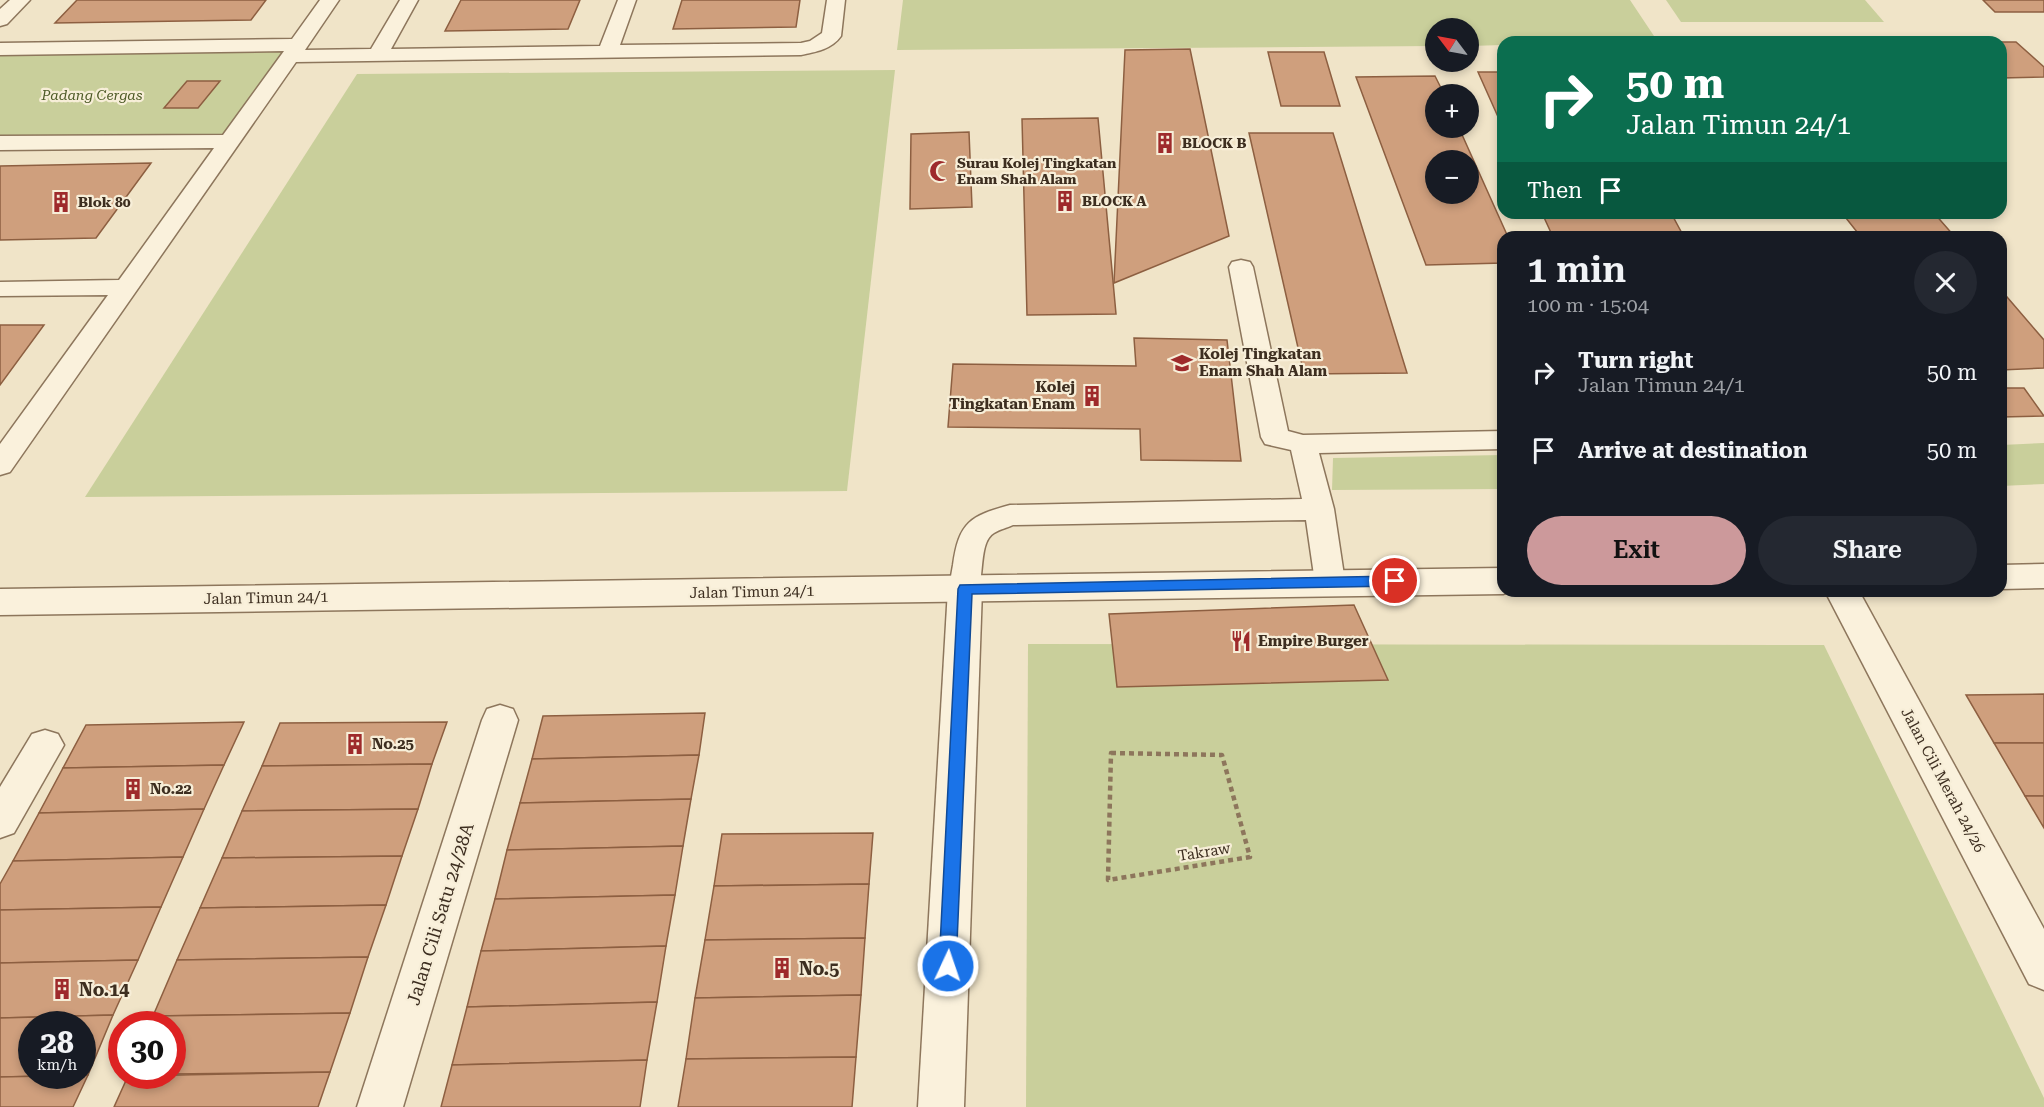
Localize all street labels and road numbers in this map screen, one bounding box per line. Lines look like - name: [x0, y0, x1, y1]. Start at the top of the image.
- street label: Jalan Timun 24/1: [689, 582, 815, 602]
- street label: Jalan Timun 24/1: [203, 588, 329, 608]
- street label: Jalan Cili Merah 24/26: [1897, 705, 1989, 855]
- street label: Jalan Cili Satu 24/28A: [402, 820, 478, 1008]
- street label: Takraw: [1176, 839, 1232, 865]

